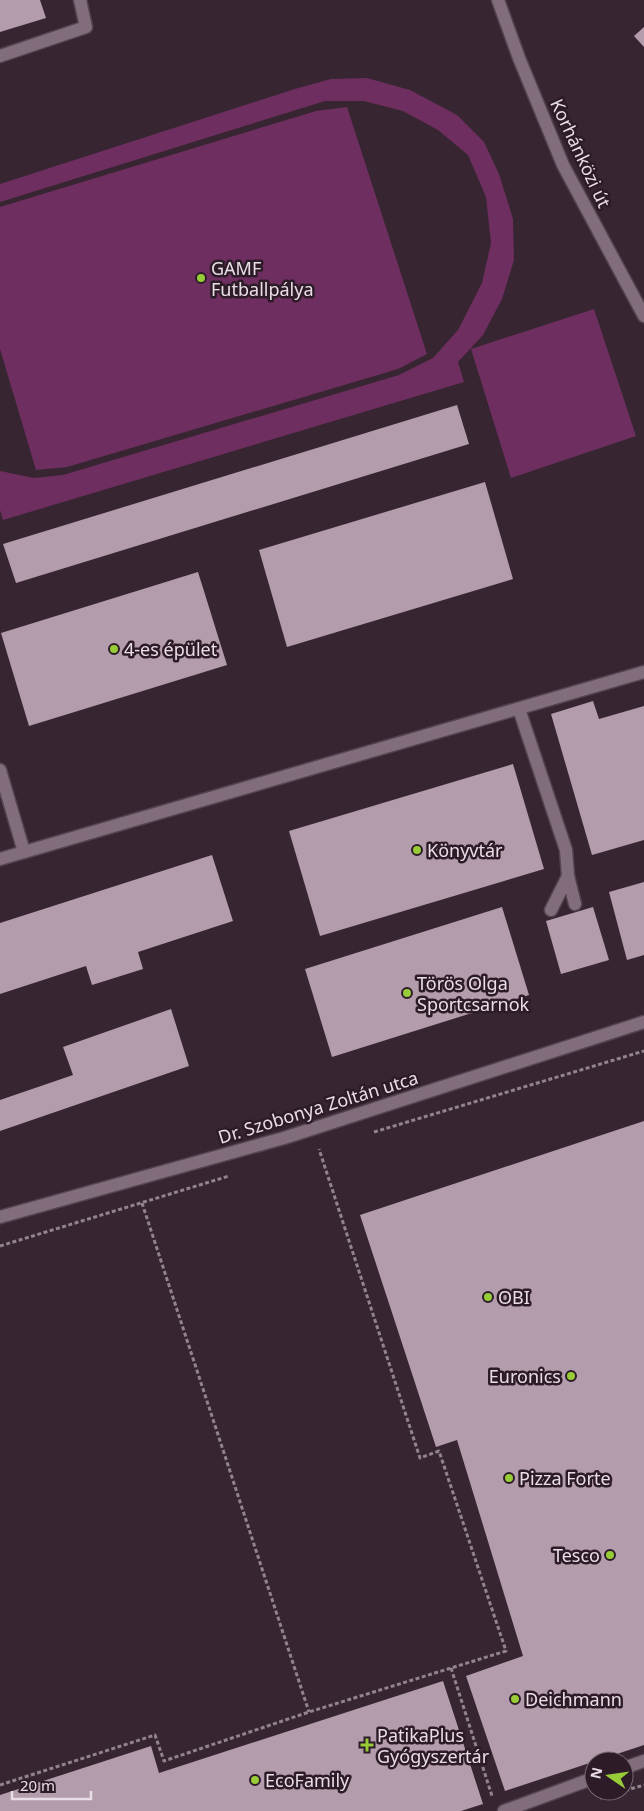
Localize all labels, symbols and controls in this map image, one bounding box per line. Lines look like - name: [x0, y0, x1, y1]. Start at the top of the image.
- street label: Korhánközi út: [545, 95, 617, 212]
- place label: GAMF Futballpálya: [211, 256, 314, 301]
- marker: GAMF Futballpálya: [195, 272, 207, 284]
- place label: 4-es épület: [124, 637, 218, 661]
- marker: 4-es épület: [108, 643, 120, 655]
- place label: Könyvtár: [427, 838, 503, 862]
- marker: Könyvtár: [411, 844, 423, 856]
- place label: Törös Olga Sportcsarnok: [417, 971, 530, 1016]
- marker: Törös Olga Sportcsarnok: [401, 987, 413, 999]
- street label: Dr. Szobonya Zoltán utca: [215, 1065, 421, 1149]
- place label: OBI: [498, 1285, 530, 1309]
- marker: OBI: [482, 1291, 494, 1303]
- place label: Euronics: [489, 1364, 561, 1388]
- marker: Euronics: [565, 1370, 577, 1382]
- place label: Pizza Forte: [519, 1466, 611, 1490]
- marker: Pizza Forte: [503, 1472, 515, 1484]
- place label: Tesco: [553, 1543, 600, 1567]
- marker: Tesco: [604, 1549, 616, 1561]
- place label: Deichmann: [525, 1687, 622, 1711]
- marker: Deichmann: [509, 1693, 521, 1705]
- place label: PatikaPlus Gyógyszertár: [377, 1723, 490, 1768]
- marker: PatikaPlus Gyógyszertár: [361, 1739, 373, 1751]
- north arrow: [584, 1751, 634, 1801]
- text: N: [585, 1765, 606, 1781]
- scale bar: [12, 1768, 91, 1800]
- place label: EcoFamily: [265, 1768, 350, 1792]
- marker: EcoFamily: [249, 1774, 261, 1786]
- text: 20 m: [20, 1775, 55, 1795]

